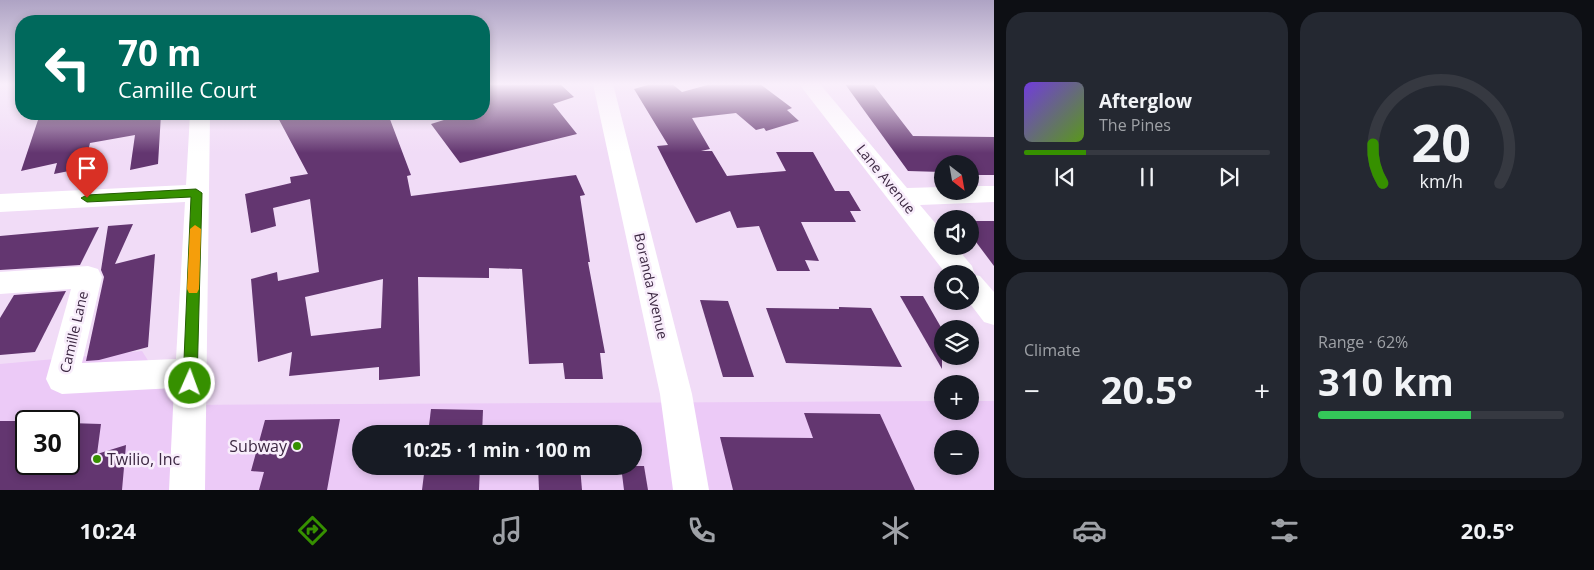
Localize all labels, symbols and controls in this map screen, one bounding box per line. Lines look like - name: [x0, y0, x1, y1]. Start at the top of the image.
- text: 70 m: [118, 29, 201, 76]
- icon: left: [35, 35, 100, 100]
- text: Camille Court: [118, 74, 257, 104]
- text: Afterglow: [1099, 88, 1192, 114]
- text: 20: [1411, 106, 1471, 177]
- text: The Pines: [1099, 114, 1171, 136]
- street label: Lane Avenue: [853, 140, 920, 217]
- pin: [66, 147, 108, 198]
- icon: arrive: [73, 154, 101, 182]
- north arrow: [934, 155, 979, 200]
- map controls: [934, 155, 979, 475]
- icon: previous: [1051, 163, 1079, 191]
- icon: pause: [1133, 163, 1161, 191]
- icon: next: [1215, 163, 1243, 191]
- text: km/h: [1419, 169, 1463, 193]
- button: sound: [934, 210, 979, 255]
- street label: Boranda Avenue: [630, 231, 673, 341]
- button: search: [934, 265, 979, 310]
- street label: Camille Lane: [55, 289, 92, 375]
- button: layers: [934, 320, 979, 365]
- text: Range · 62%: [1318, 331, 1408, 353]
- text: Climate: [1024, 339, 1081, 361]
- text: 310 km: [1318, 355, 1454, 407]
- position arrow: [163, 356, 215, 408]
- text: 20.5°: [1101, 363, 1193, 415]
- text: −: [1024, 371, 1040, 409]
- text: +: [1254, 371, 1270, 409]
- button: +: [934, 375, 979, 420]
- speed limit sign: 30: [15, 410, 80, 475]
- button: −: [934, 430, 979, 475]
- place label: Subway: [229, 435, 288, 457]
- text: 10:25 · 1 min · 100 m: [403, 437, 591, 463]
- marker: Subway: [291, 440, 303, 452]
- place label: Twilio, Inc: [107, 448, 181, 470]
- marker: Twilio, Inc: [91, 453, 103, 465]
- icon: directions: [295, 513, 330, 548]
- icon: music: [490, 513, 525, 548]
- icon: phone: [684, 513, 719, 548]
- icon: climate: [878, 513, 913, 548]
- icon: car: [1072, 513, 1107, 548]
- icon: filters: [1267, 513, 1302, 548]
- text: 10:24: [80, 515, 136, 545]
- text: 20.5°: [1461, 515, 1514, 545]

